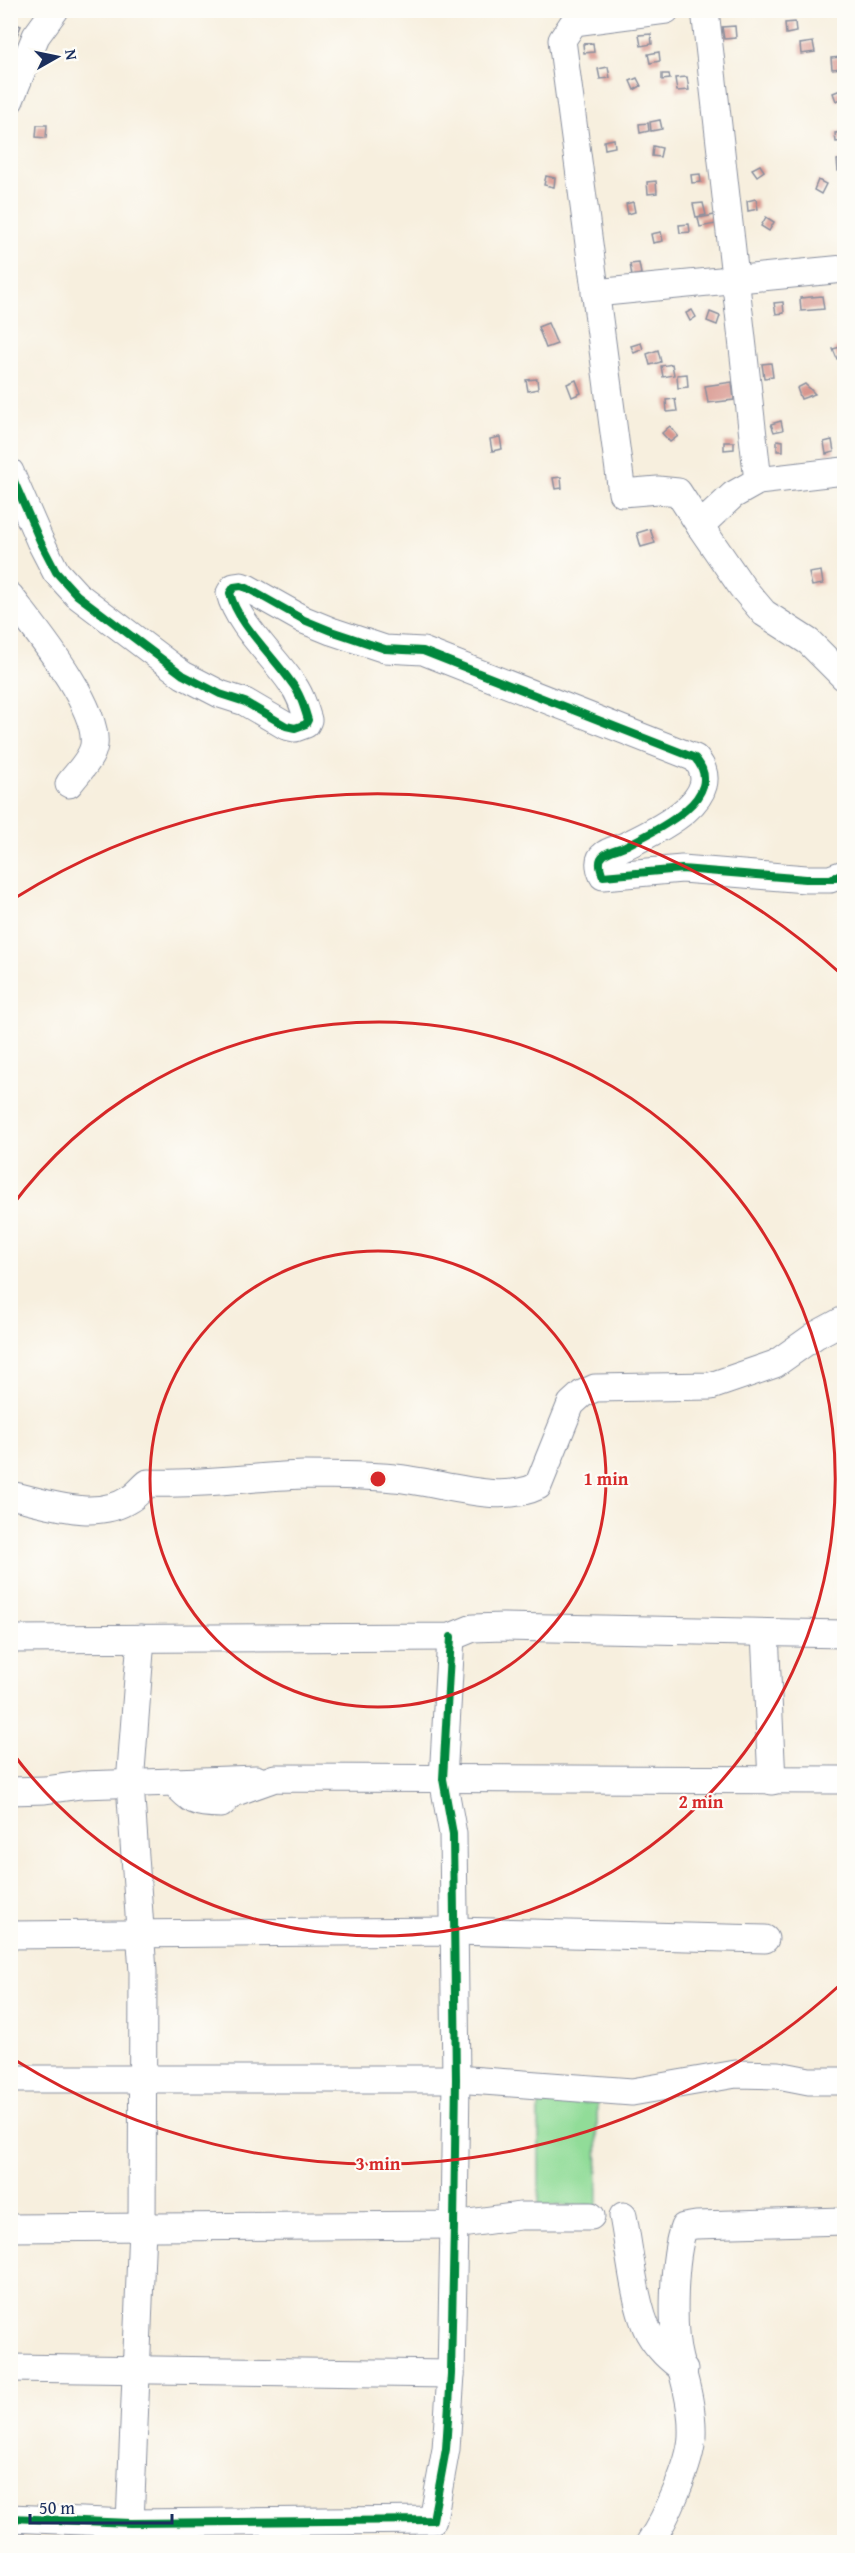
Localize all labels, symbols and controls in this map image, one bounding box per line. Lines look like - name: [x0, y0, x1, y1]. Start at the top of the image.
- north arrow: [27, 27, 87, 87]
- text: N: [59, 47, 85, 62]
- text: 1 min: [584, 1465, 629, 1492]
- centre of rings: [368, 1469, 388, 1489]
- text: 2 min: [679, 1788, 724, 1815]
- text: 3 min: [356, 2150, 401, 2177]
- scale bar: [30, 2487, 172, 2525]
- text: 50 m: [39, 2494, 75, 2521]

